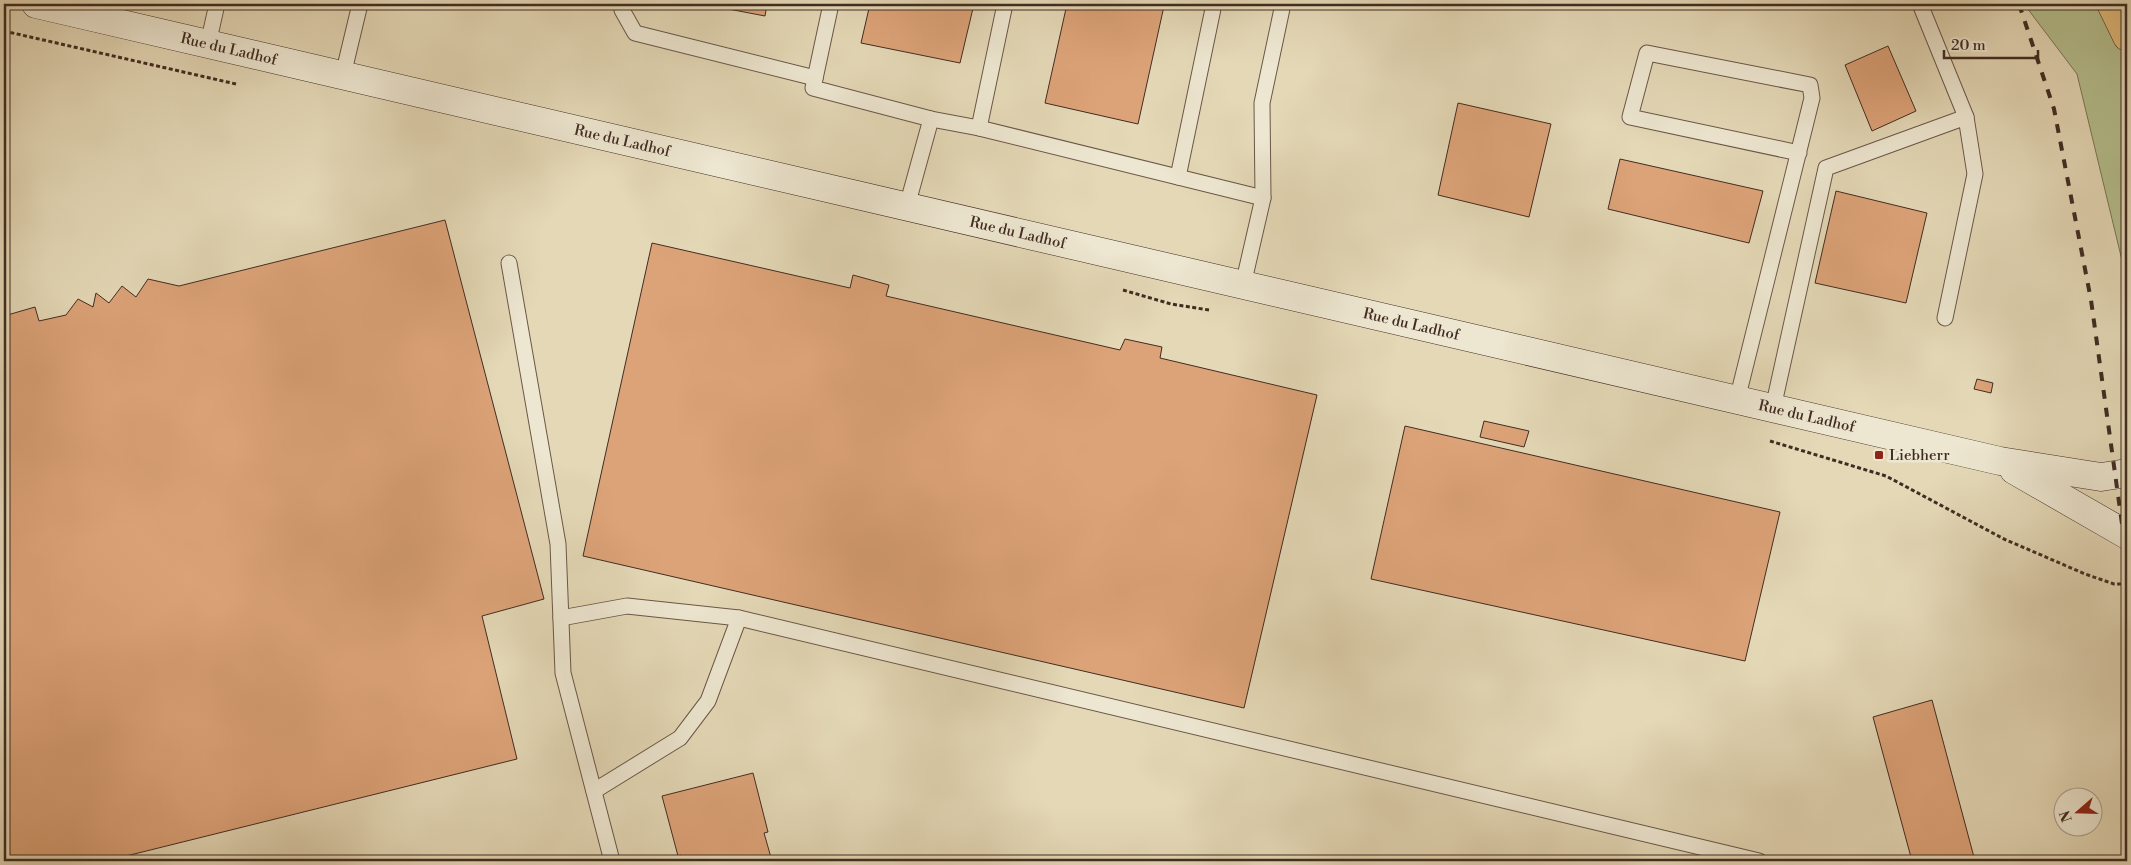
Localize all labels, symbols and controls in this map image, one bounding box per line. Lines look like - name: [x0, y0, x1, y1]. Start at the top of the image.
- street label: Rue du Ladhof: [179, 28, 279, 69]
- scale bar: [1944, 28, 2037, 60]
- text: 20 m: [1951, 36, 1986, 55]
- street label: Rue du Ladhof: [572, 120, 673, 161]
- street label: Rue du Ladhof: [968, 212, 1068, 253]
- street label: Rue du Ladhof: [1361, 304, 1462, 345]
- street label: Rue du Ladhof: [1757, 396, 1857, 437]
- place label: Liebherr: [1889, 446, 1950, 465]
- marker: Liebherr: [1873, 449, 1885, 461]
- north arrow: [2054, 788, 2104, 838]
- text: N: [2056, 808, 2077, 824]

